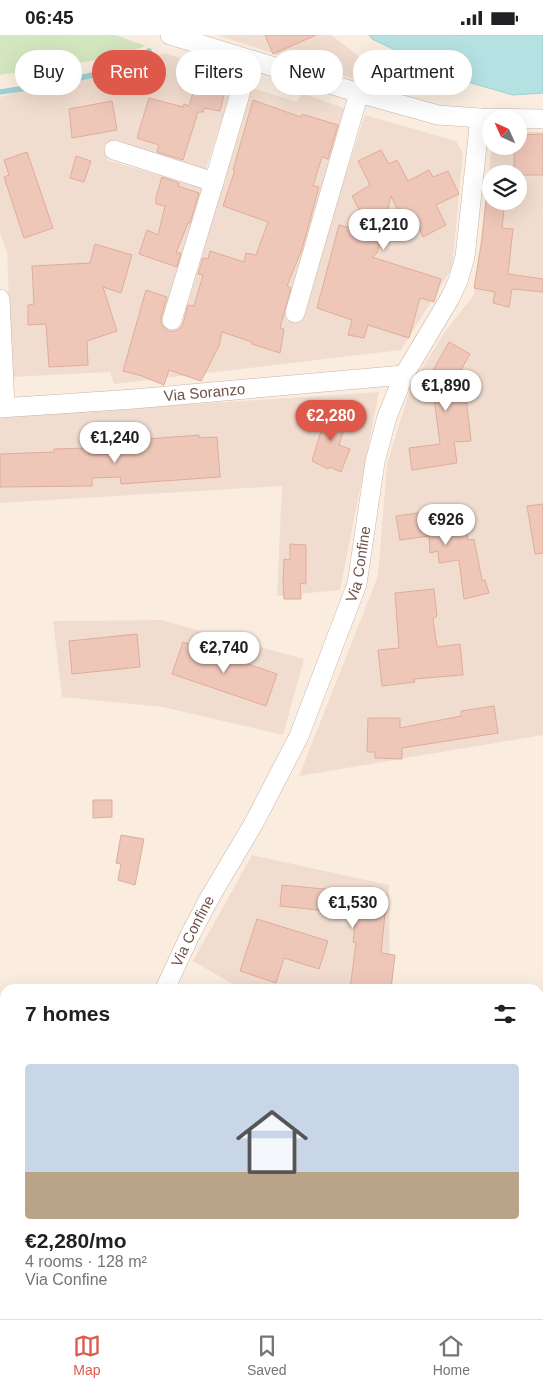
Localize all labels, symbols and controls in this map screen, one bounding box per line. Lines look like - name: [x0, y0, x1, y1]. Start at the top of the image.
- text: 06:45: [25, 7, 74, 28]
- chip: Buy: [15, 50, 82, 95]
- chip: Rent: [92, 50, 166, 95]
- chip: Filters: [176, 50, 261, 95]
- chip: New: [271, 50, 343, 95]
- chip: Apartment: [353, 50, 472, 95]
- north arrow: [482, 110, 528, 155]
- map controls: [482, 110, 527, 210]
- button: layers: [482, 165, 527, 210]
- pin: €1,210: [343, 209, 425, 251]
- text: €1,210: [360, 216, 408, 233]
- pin: €1,890: [405, 369, 487, 412]
- text: €1,890: [422, 377, 470, 394]
- street label: Via Soranzo: [163, 380, 246, 404]
- pin: €2,280: [290, 399, 372, 442]
- text: €2,280: [307, 407, 355, 424]
- pin: €1,240: [74, 421, 156, 464]
- text: €1,240: [91, 429, 139, 446]
- pin: €926: [416, 503, 476, 546]
- text: €926: [428, 511, 464, 528]
- street label: Via Confine: [342, 525, 373, 604]
- pin: €2,740: [183, 631, 265, 674]
- text: €2,740: [200, 639, 248, 656]
- pin: €1,530: [312, 887, 394, 929]
- street label: Via Confine: [167, 893, 217, 969]
- text: €1,530: [329, 894, 377, 911]
- icon: filters: [491, 1000, 519, 1028]
- text: 7 homes: [25, 1002, 110, 1025]
- icon: home: [227, 1097, 317, 1187]
- text: €2,280/mo: [25, 1229, 127, 1252]
- text: 4 rooms · 128 m²: [25, 1253, 147, 1270]
- text: Via Confine: [25, 1271, 107, 1288]
- tab: Map: [73, 1332, 101, 1378]
- tab: Saved: [247, 1332, 287, 1378]
- tab: Home: [433, 1332, 470, 1378]

